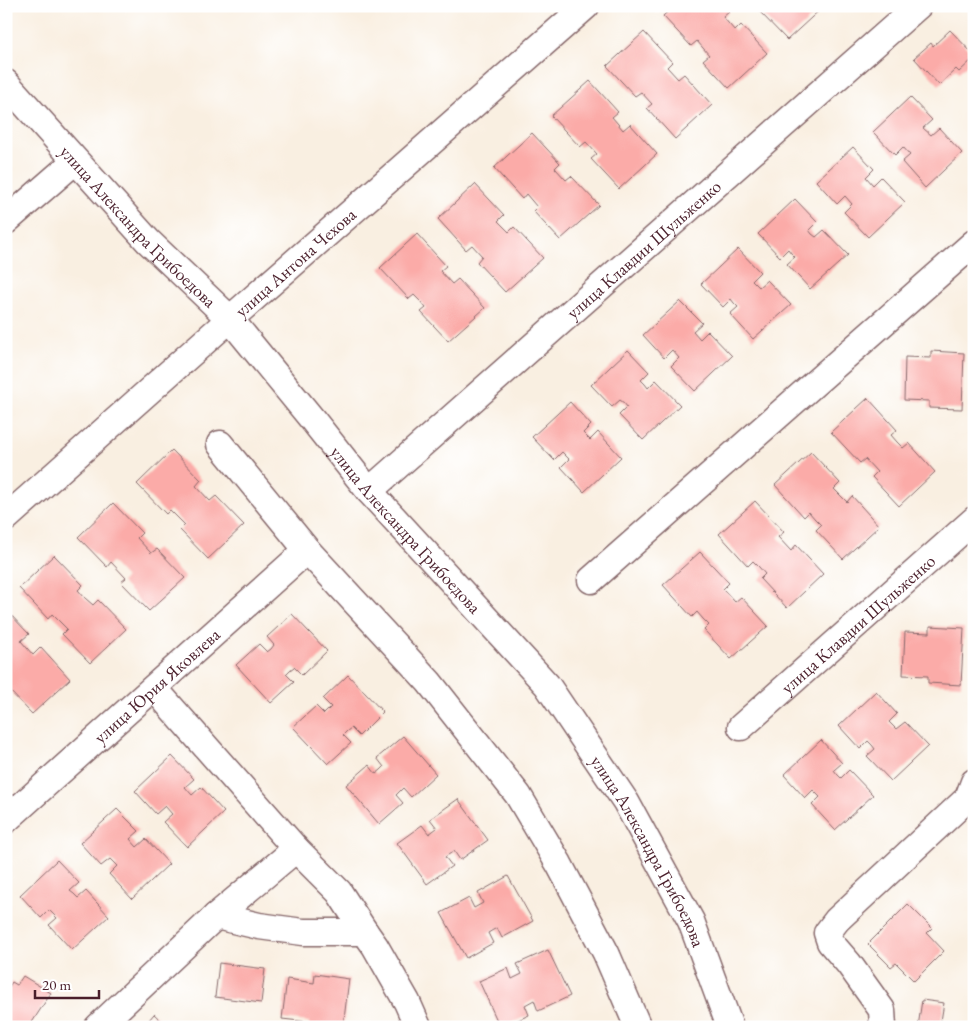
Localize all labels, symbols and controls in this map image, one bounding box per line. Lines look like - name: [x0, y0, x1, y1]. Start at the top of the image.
- street label: улица Александра Грибоедова: [55, 140, 222, 312]
- street label: улица Клавдии Шульженко: [561, 174, 726, 323]
- street label: улица Антона Чехова: [229, 202, 361, 321]
- street label: улица Александра Грибоедова: [326, 441, 487, 618]
- street label: улица Клавдии Шульженко: [776, 549, 940, 698]
- street label: улица Юрия Яковлева: [88, 622, 225, 748]
- street label: улица Александра Грибоедова: [586, 750, 711, 951]
- scale bar: [35, 968, 99, 1000]
- text: 20 m: [42, 975, 71, 994]

